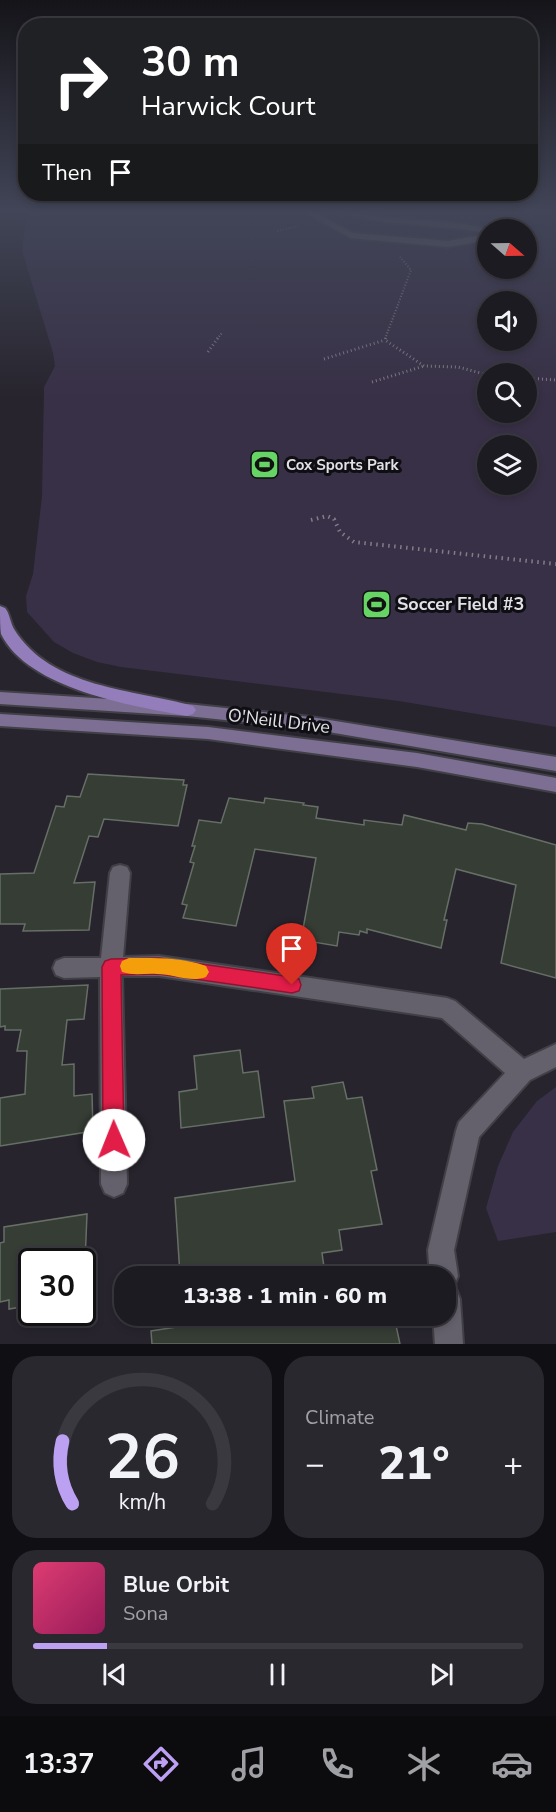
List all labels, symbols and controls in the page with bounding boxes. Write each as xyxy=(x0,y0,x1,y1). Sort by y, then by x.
text: 30 m xyxy=(141,34,240,91)
icon: right xyxy=(42,42,120,120)
text: Harwick Court xyxy=(141,88,315,125)
icon: arrive xyxy=(104,156,137,189)
text: Then xyxy=(42,158,92,188)
north arrow xyxy=(477,219,537,279)
map controls xyxy=(477,219,537,495)
button: sound xyxy=(477,291,537,351)
button: search xyxy=(477,363,537,423)
button: layers xyxy=(477,435,537,495)
sports icon: Cox Sports Park xyxy=(249,449,281,481)
place label: Cox Sports Park xyxy=(286,455,399,475)
sports icon: Soccer Field #3 xyxy=(360,588,392,620)
place label: Soccer Field #3 xyxy=(397,592,524,616)
street label: O'Neill Drive xyxy=(227,703,331,739)
pin xyxy=(266,923,317,985)
icon: arrive xyxy=(275,932,308,965)
position arrow xyxy=(82,1108,146,1172)
speed limit sign: 30 xyxy=(18,1248,96,1326)
text: 13:38 · 1 min · 60 m xyxy=(183,1281,387,1311)
text: Climate xyxy=(305,1404,374,1431)
text: 26 xyxy=(105,1415,179,1500)
text: 21° xyxy=(378,1434,450,1495)
text: − xyxy=(305,1442,325,1487)
text: + xyxy=(503,1442,523,1487)
text: km/h xyxy=(118,1487,166,1517)
text: Blue Orbit xyxy=(123,1570,229,1600)
text: Sona xyxy=(123,1600,168,1627)
icon: previous xyxy=(98,1658,131,1691)
icon: pause xyxy=(261,1658,294,1691)
icon: next xyxy=(425,1658,458,1691)
icon: directions xyxy=(140,1743,182,1785)
icon: music xyxy=(228,1743,270,1785)
icon: phone xyxy=(316,1743,358,1785)
icon: climate xyxy=(403,1743,445,1785)
icon: car xyxy=(491,1743,533,1785)
text: 13:37 xyxy=(23,1746,94,1783)

